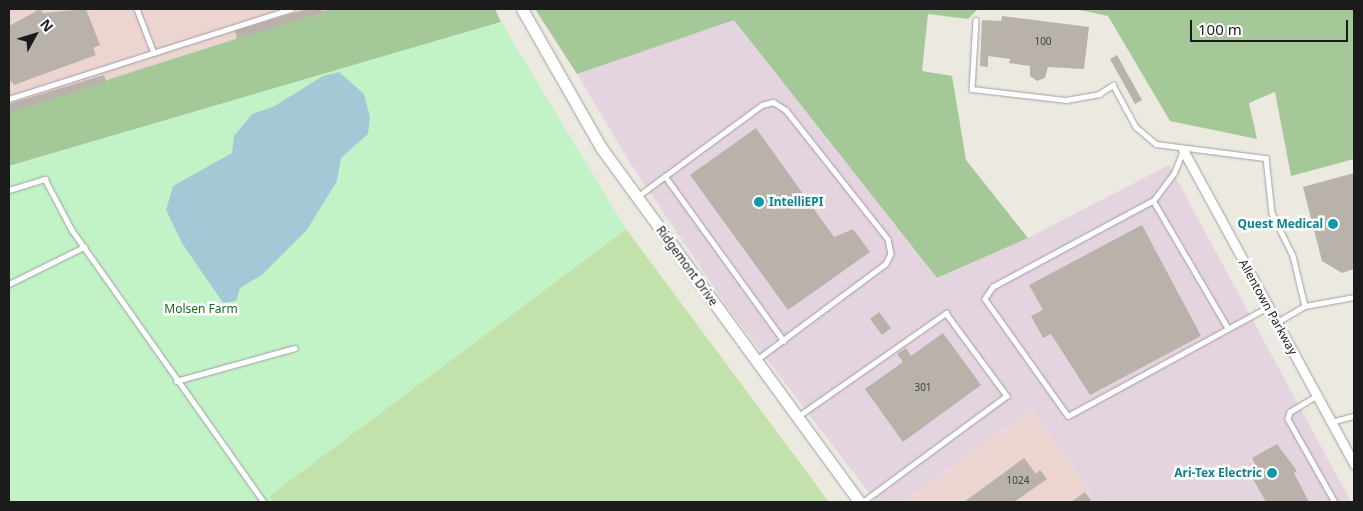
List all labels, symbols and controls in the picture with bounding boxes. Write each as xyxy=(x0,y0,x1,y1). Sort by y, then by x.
north arrow xyxy=(10,10,60,60)
scale bar xyxy=(1193,10,1350,42)
text: N xyxy=(36,15,58,36)
text: 100 m xyxy=(1198,19,1242,39)
house number: 100 xyxy=(1034,36,1052,48)
place label: IntelliEPI xyxy=(769,195,823,209)
marker: IntelliEPI xyxy=(753,196,765,208)
place label: Quest Medical xyxy=(1238,217,1323,231)
marker: Quest Medical xyxy=(1327,218,1339,230)
street label: Ridgemont Drive xyxy=(653,223,721,309)
street label: Allentown Parkway xyxy=(1236,257,1300,357)
park label: Molsen Farm xyxy=(164,302,238,316)
house number: 301 xyxy=(914,382,932,394)
place label: Ari-Tex Electric xyxy=(1174,466,1262,480)
marker: Ari-Tex Electric xyxy=(1266,467,1278,479)
house number: 1024 xyxy=(1007,475,1029,487)

